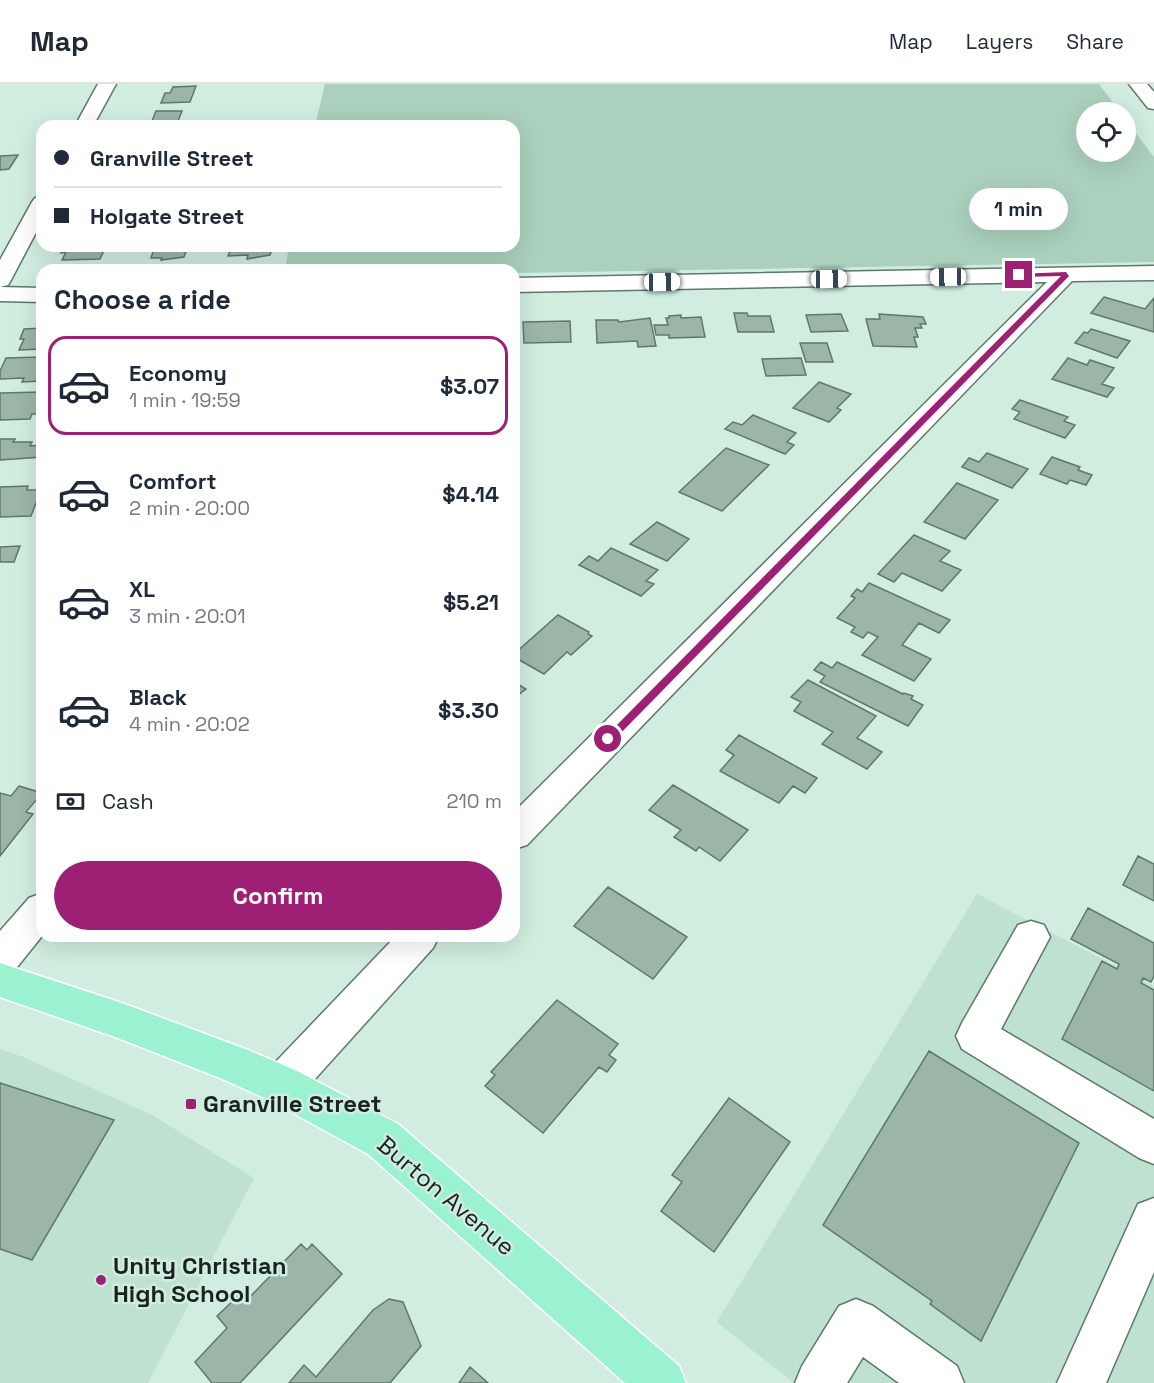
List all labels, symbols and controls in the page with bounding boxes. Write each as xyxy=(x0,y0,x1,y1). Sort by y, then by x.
text: Map xyxy=(30,23,89,59)
text: Map xyxy=(889,28,933,55)
text: Layers xyxy=(966,28,1033,55)
text: Share xyxy=(1066,28,1124,55)
map controls xyxy=(1076,102,1136,162)
button: locate xyxy=(1076,102,1136,162)
text: Granville Street xyxy=(90,144,254,172)
callout: 1 min xyxy=(970,188,1068,230)
text: 1 min xyxy=(994,196,1043,222)
text: Holgate Street xyxy=(90,202,244,230)
route end xyxy=(1005,261,1032,288)
car xyxy=(930,268,966,286)
car xyxy=(811,270,847,288)
car xyxy=(644,273,680,291)
text: Choose a ride xyxy=(54,282,231,317)
icon: car xyxy=(57,359,111,413)
text: Economy xyxy=(129,359,227,387)
text: $3.07 xyxy=(440,372,499,400)
text: 1 min · 19:59 xyxy=(129,387,241,413)
icon: car xyxy=(57,467,111,521)
text: Comfort xyxy=(129,467,217,495)
text: $4.14 xyxy=(442,480,499,508)
text: 2 min · 20:00 xyxy=(129,495,250,521)
icon: car xyxy=(57,575,111,629)
text: XL xyxy=(129,575,155,603)
text: $5.21 xyxy=(443,588,499,616)
text: 3 min · 20:01 xyxy=(129,603,246,629)
icon: car xyxy=(57,683,111,737)
text: Black xyxy=(129,683,187,711)
text: $3.30 xyxy=(438,696,499,724)
text: 4 min · 20:02 xyxy=(129,711,250,737)
route start xyxy=(594,725,621,752)
icon: cash xyxy=(54,785,87,818)
text: Cash xyxy=(102,787,154,815)
text: 210 m xyxy=(446,788,502,814)
button: Confirm xyxy=(54,861,502,930)
place label: Granville Street xyxy=(203,1088,382,1119)
marker: Granville Street xyxy=(184,1097,198,1111)
street label: Burton Avenue xyxy=(371,1129,522,1262)
place label: Unity Christian High School xyxy=(113,1250,287,1309)
marker: Unity Christian High School xyxy=(94,1273,108,1287)

